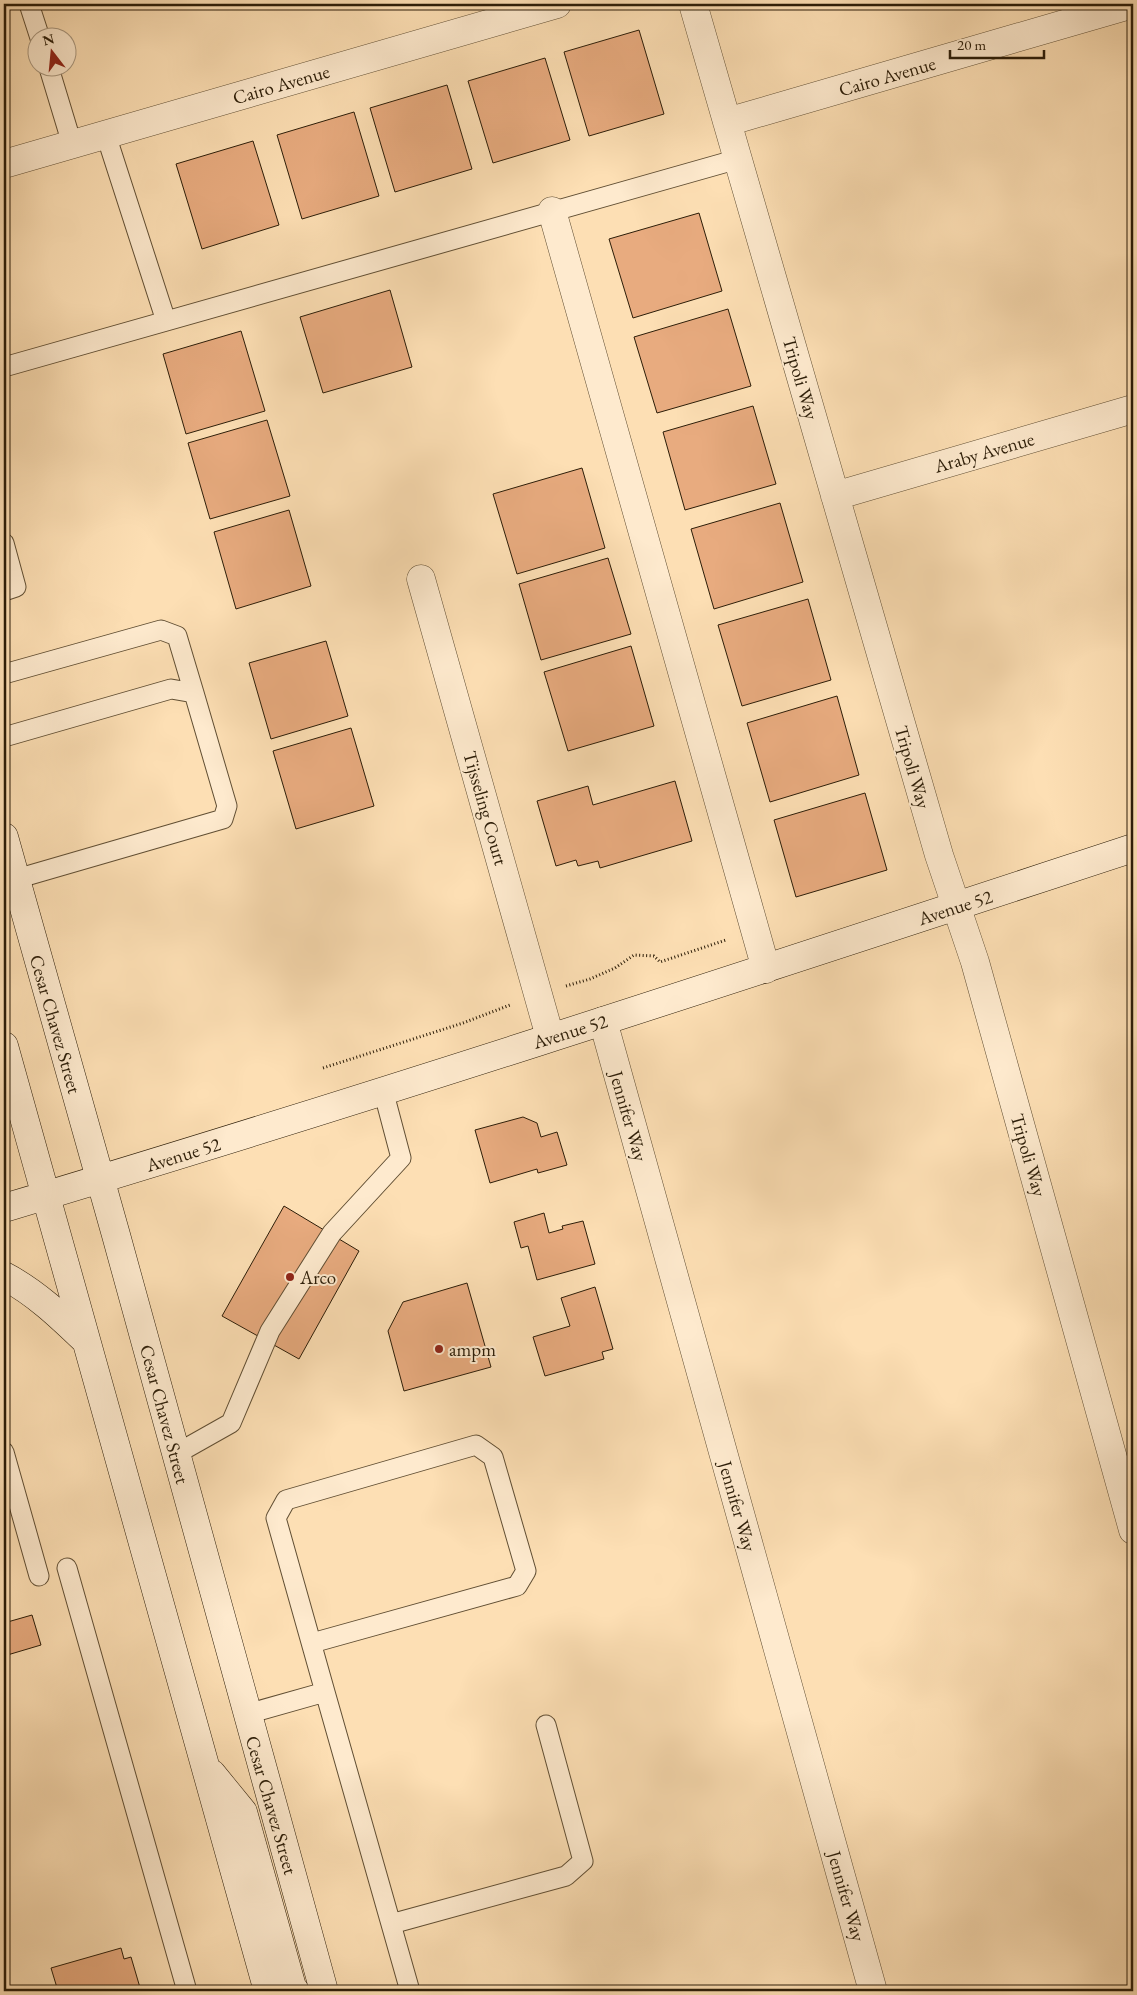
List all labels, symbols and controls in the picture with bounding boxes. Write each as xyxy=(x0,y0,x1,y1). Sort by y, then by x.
north arrow xyxy=(28,28,78,78)
scale bar xyxy=(950,28,1043,60)
text: N xyxy=(40,29,57,50)
text: 20 m xyxy=(957,35,986,54)
street label: Cairo Avenue xyxy=(836,51,939,102)
street label: Cairo Avenue xyxy=(230,59,333,110)
street label: Tripoli Way xyxy=(777,334,824,423)
street label: Araby Avenue xyxy=(930,426,1037,479)
street label: Tripoli Way xyxy=(889,723,936,812)
street label: Tijsseling Court xyxy=(457,748,514,868)
street label: Avenue 52 xyxy=(914,884,995,932)
street label: Cesar Chavez Street xyxy=(24,952,87,1096)
street label: Avenue 52 xyxy=(529,1008,610,1055)
street label: Jennifer Way xyxy=(603,1066,654,1165)
street label: Tripoli Way xyxy=(1005,1111,1052,1200)
street label: Avenue 52 xyxy=(142,1131,223,1178)
place label: Arco xyxy=(299,1265,336,1290)
marker: Arco xyxy=(284,1271,296,1283)
place label: ampm xyxy=(449,1337,496,1362)
street label: Cesar Chavez Street xyxy=(134,1342,195,1487)
marker: ampm xyxy=(433,1343,445,1355)
street label: Jennifer Way xyxy=(712,1456,763,1555)
street label: Cesar Chavez Street xyxy=(240,1733,303,1877)
street label: Jennifer Way xyxy=(821,1846,872,1945)

